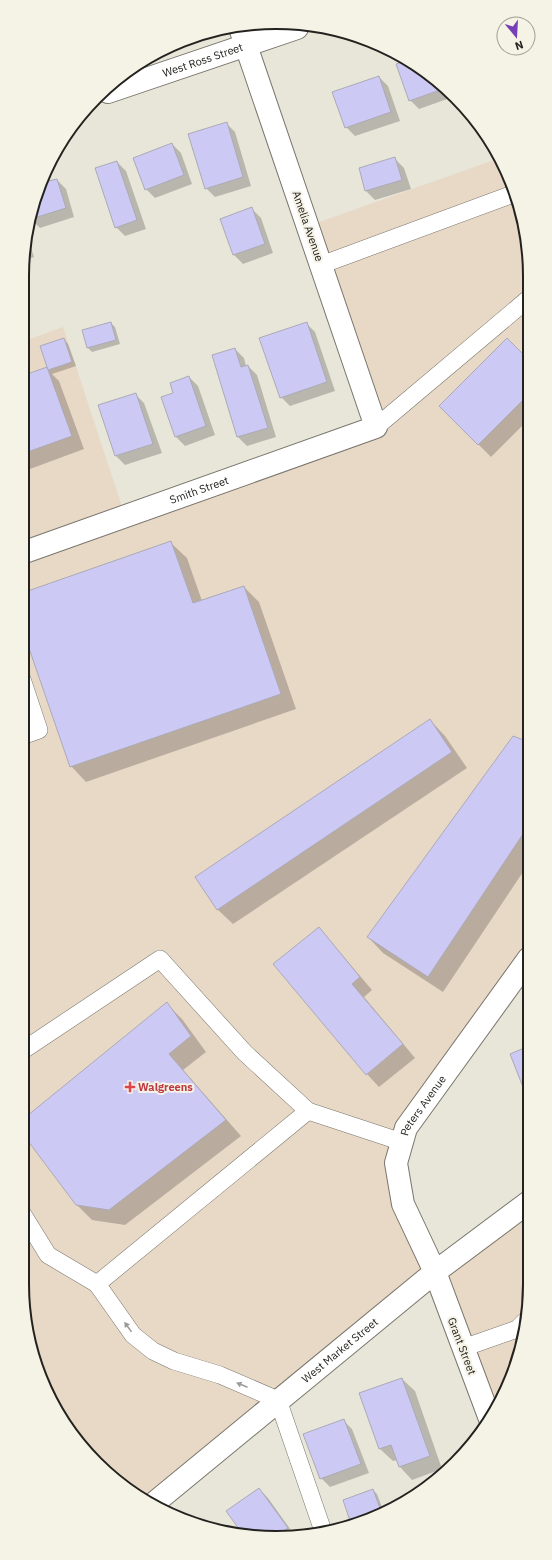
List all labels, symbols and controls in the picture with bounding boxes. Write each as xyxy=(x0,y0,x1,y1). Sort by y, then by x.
north arrow xyxy=(496,16,536,56)
text: N xyxy=(513,38,525,53)
street label: West Ross Street xyxy=(161,40,245,80)
street label: Amelia Avenue xyxy=(289,189,327,263)
street label: Smith Street xyxy=(168,473,231,507)
street label: Peters Avenue xyxy=(397,1072,449,1137)
place label: Walgreens xyxy=(138,1080,193,1094)
marker: Walgreens xyxy=(125,1082,135,1092)
street label: West Market Street xyxy=(299,1315,381,1386)
street label: Grant Street xyxy=(445,1315,479,1377)
one-way arrow xyxy=(124,1322,132,1333)
one-way arrow xyxy=(236,1381,248,1387)

